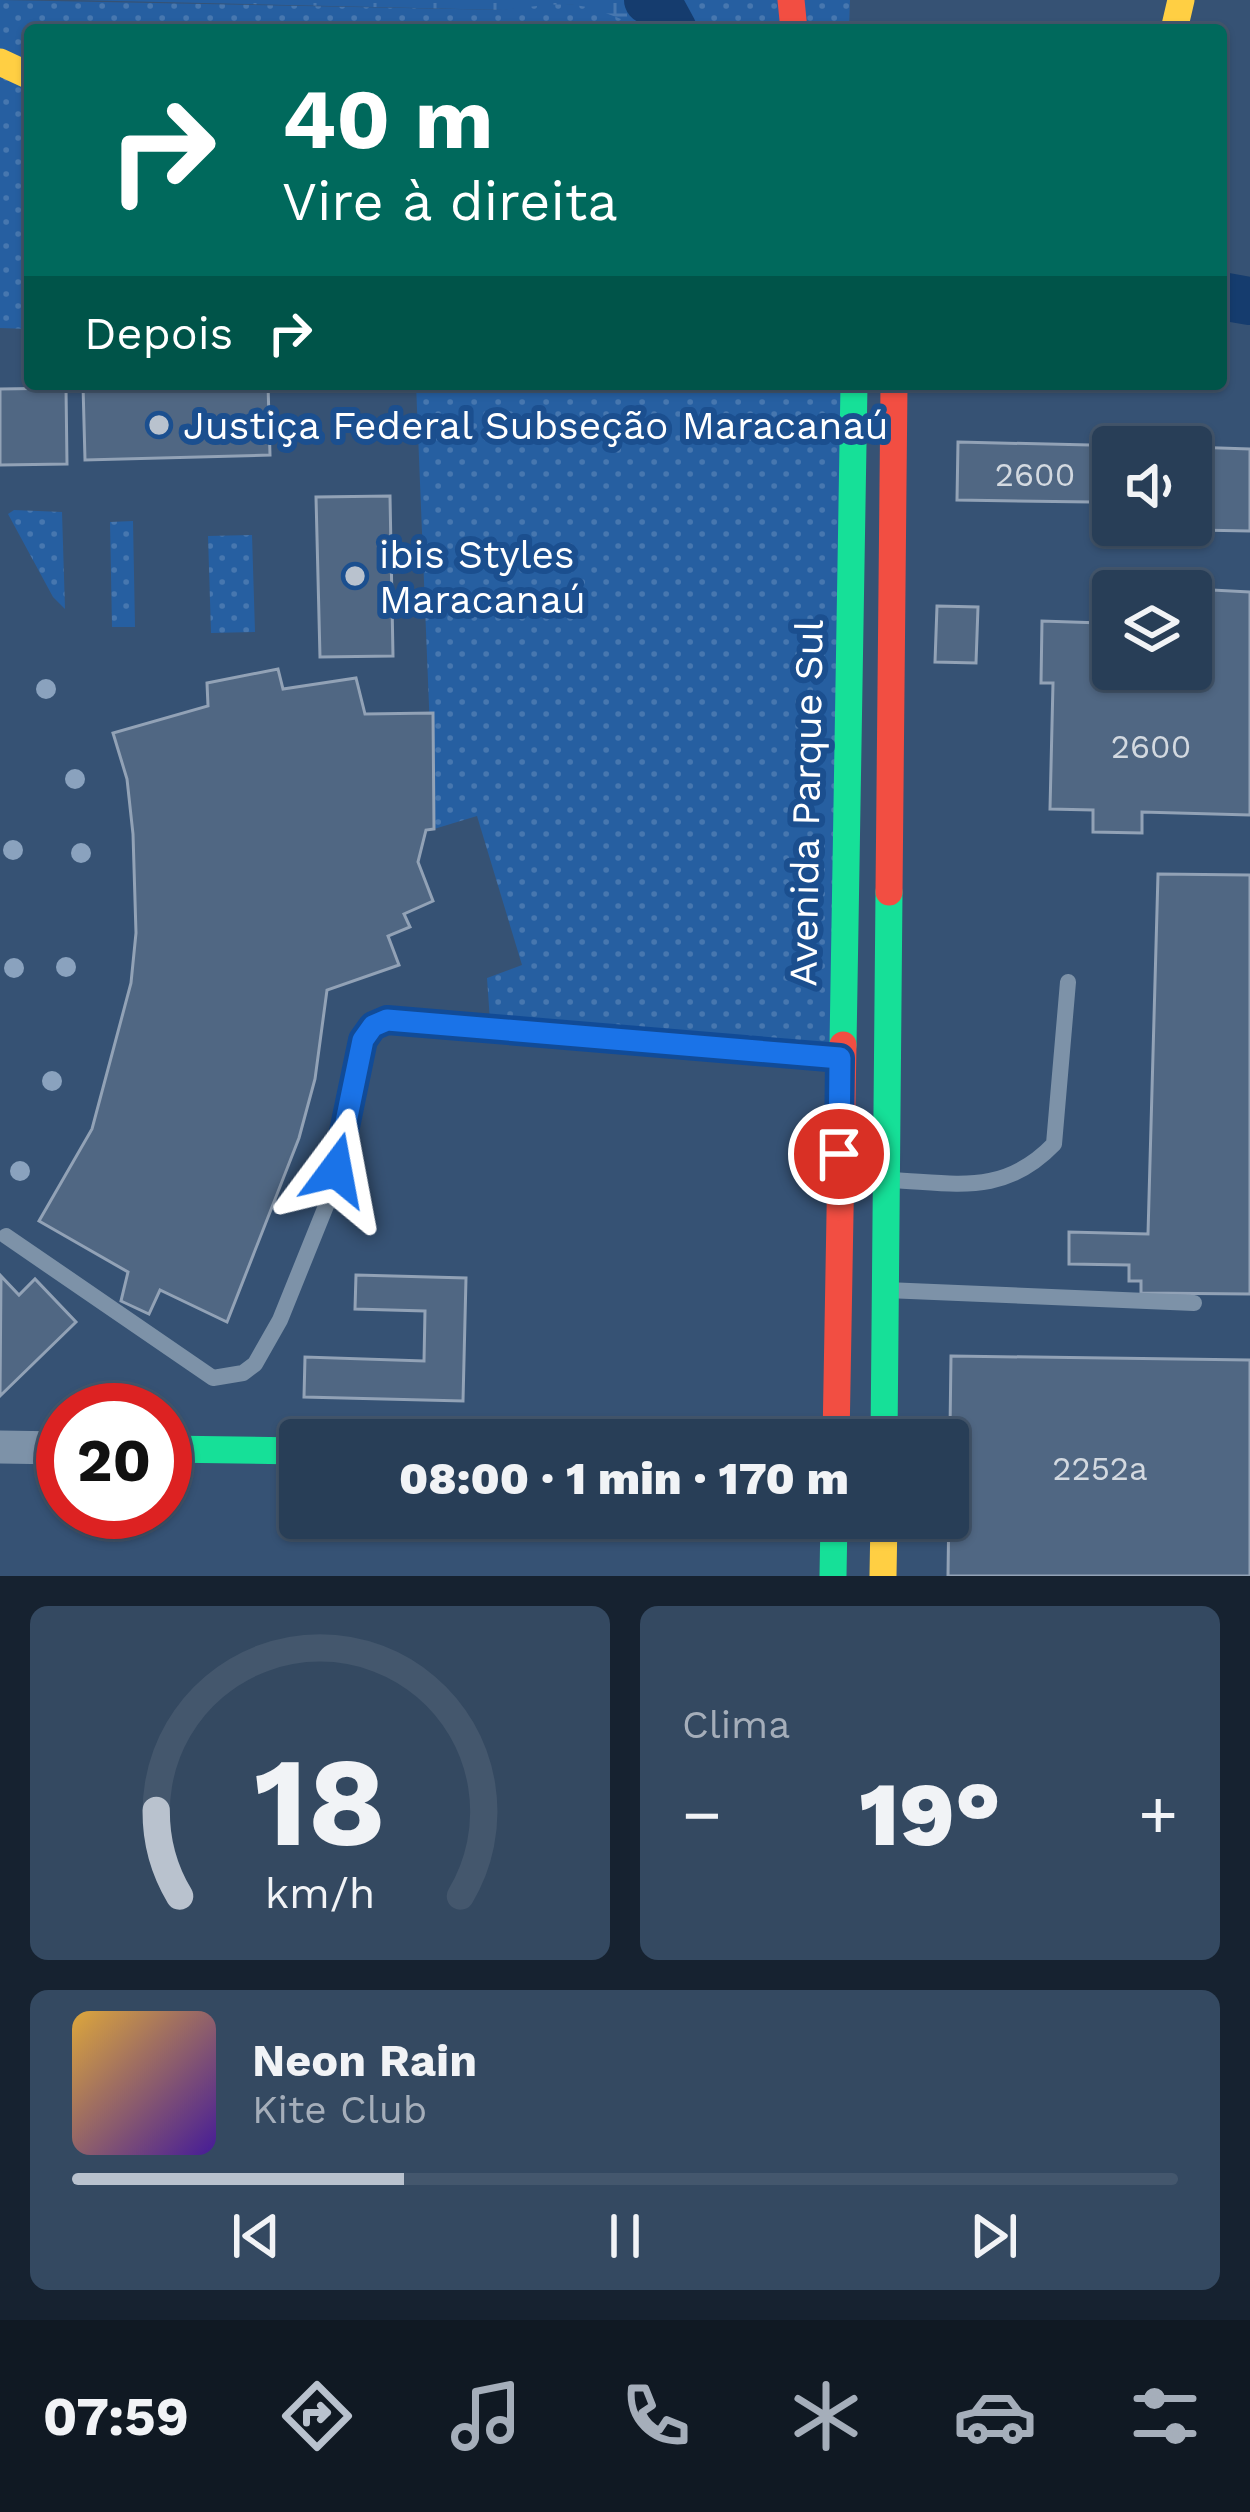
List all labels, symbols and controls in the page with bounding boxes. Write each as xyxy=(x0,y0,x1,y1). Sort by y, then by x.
text: 40 m xyxy=(282,70,493,168)
icon: right xyxy=(84,72,240,228)
text: Vire à direita xyxy=(282,170,618,233)
icon: right xyxy=(257,300,323,366)
text: Depois xyxy=(84,307,233,360)
place label: Justiça Federal Subseção Maracanaú xyxy=(183,403,889,448)
marker: Justiça Federal Subseção Maracanaú xyxy=(146,412,172,438)
map controls xyxy=(1092,426,1212,690)
button: sound xyxy=(1092,426,1212,546)
house number: 2600 xyxy=(995,455,1075,494)
place label: ibis Styles Maracanaú xyxy=(379,532,586,622)
marker: ibis Styles Maracanaú xyxy=(342,563,368,589)
button: layers xyxy=(1092,570,1212,690)
street label: Avenida Parque Sul xyxy=(780,619,832,987)
house number: 2600 xyxy=(1111,727,1191,766)
pin xyxy=(788,1103,890,1205)
position arrow xyxy=(273,1107,399,1233)
icon: arrive xyxy=(806,1121,872,1187)
speed limit sign: 20 xyxy=(36,1383,192,1539)
house number: 2252a xyxy=(1052,1449,1148,1488)
text: 08:00 · 1 min · 170 m xyxy=(399,1452,849,1505)
text: Clima xyxy=(682,1702,790,1747)
text: 18 xyxy=(254,1729,386,1875)
text: 19° xyxy=(859,1761,1001,1867)
text: − xyxy=(682,1776,722,1853)
text: + xyxy=(1138,1776,1178,1853)
text: km/h xyxy=(265,1868,375,1918)
text: Neon Rain xyxy=(252,2034,477,2087)
text: Kite Club xyxy=(252,2087,427,2132)
icon: previous xyxy=(223,2203,289,2269)
icon: pause xyxy=(592,2203,658,2269)
icon: next xyxy=(961,2203,1027,2269)
icon: directions xyxy=(275,2374,359,2458)
icon: music xyxy=(444,2374,528,2458)
icon: phone xyxy=(614,2374,698,2458)
icon: climate xyxy=(784,2374,868,2458)
icon: car xyxy=(953,2374,1037,2458)
icon: filters xyxy=(1123,2374,1207,2458)
text: 07:59 xyxy=(43,2385,189,2448)

